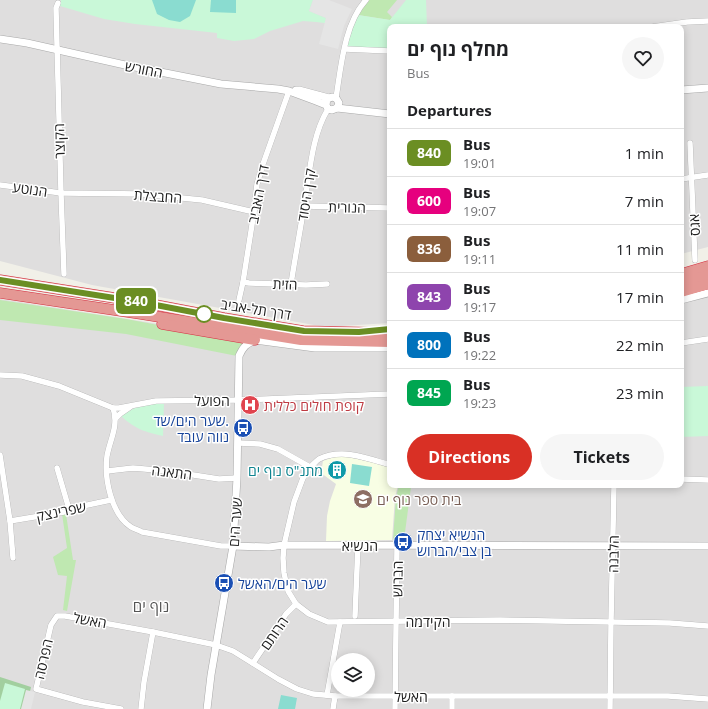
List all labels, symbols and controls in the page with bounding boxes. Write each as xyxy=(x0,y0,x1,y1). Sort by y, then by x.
text: מחלף נוף ים xyxy=(407,36,509,62)
button: heart xyxy=(622,37,664,79)
street label: החורש xyxy=(124,56,164,82)
text: Bus xyxy=(407,64,430,82)
text: Departures xyxy=(407,100,492,120)
street label: הקוצר xyxy=(49,123,69,159)
text: Bus xyxy=(463,134,490,154)
text: 840 xyxy=(417,143,441,162)
text: 1 min xyxy=(625,143,664,163)
text: 19:01 xyxy=(463,154,496,172)
street label: דרך האביב xyxy=(243,163,273,225)
street label: קרן היסוד xyxy=(292,167,320,223)
street label: הנוטע xyxy=(11,177,49,201)
text: Bus xyxy=(463,182,490,202)
street label: החבצלת xyxy=(133,185,183,207)
text: 600 xyxy=(417,191,441,210)
text: 7 min xyxy=(625,191,664,211)
street label: הנורית xyxy=(328,197,366,217)
text: 19:07 xyxy=(463,202,496,220)
street label: אגס xyxy=(684,213,704,237)
text: Bus xyxy=(463,230,490,250)
text: 836 xyxy=(417,239,441,258)
text: 11 min xyxy=(616,239,664,259)
text: 19:11 xyxy=(463,250,496,268)
street label: הזית xyxy=(272,274,298,294)
text: Bus xyxy=(463,278,490,298)
text: 843 xyxy=(417,287,441,306)
text: 17 min xyxy=(616,287,664,307)
line badge: 840 xyxy=(113,288,159,314)
text: 840 xyxy=(124,291,148,310)
street label: דרך תל-אביב xyxy=(219,294,293,324)
text: 19:17 xyxy=(463,298,496,316)
unlabelled marker xyxy=(195,305,213,323)
text: Bus xyxy=(463,326,490,346)
text: 800 xyxy=(417,335,441,354)
text: 22 min xyxy=(616,335,664,355)
text: 19:22 xyxy=(463,346,496,364)
text: Bus xyxy=(463,374,490,394)
text: 845 xyxy=(417,383,441,402)
text: 23 min xyxy=(616,383,664,403)
street label: הפועל xyxy=(194,391,230,410)
hospital icon: קופת חולים כללית xyxy=(239,394,261,416)
text: 19:23 xyxy=(463,394,496,412)
place label: קופת חולים כללית xyxy=(264,396,364,415)
place label: שער הים/שד. נווה עובד xyxy=(154,411,229,446)
bus stop icon: שער הים/שד. נווה עובד xyxy=(232,417,254,439)
button: Directions xyxy=(407,434,532,480)
button: Tickets xyxy=(540,434,664,480)
building icon: מתנ"ס נוף ים xyxy=(326,459,348,481)
street label: התאנה xyxy=(151,460,193,484)
place label: מתנ"ס נוף ים xyxy=(248,461,323,480)
school or university icon: בית ספר נוף ים xyxy=(352,488,374,510)
place label: בית ספר נוף ים xyxy=(377,490,462,509)
street label: שפרינצק xyxy=(34,496,88,526)
street label: שער הים xyxy=(224,496,246,547)
place label: הנשיא יצחק בן צבי/הברוש xyxy=(417,525,492,560)
bus stop icon: הנשיא יצחק בן צבי/הברוש xyxy=(392,531,414,553)
street label: הלבנה xyxy=(603,535,623,573)
street label: הנשיא xyxy=(342,536,378,555)
street label: הברוש xyxy=(387,561,407,597)
bus stop icon: שער הים/האשל xyxy=(213,572,235,594)
place label: שער הים/האשל xyxy=(238,574,327,593)
district label: נוף ים xyxy=(133,596,169,616)
street label: האשל xyxy=(72,608,108,632)
street label: הרותם xyxy=(256,612,292,654)
street label: הקידמה xyxy=(405,612,451,631)
street label: הפרסה xyxy=(29,637,57,681)
map controls xyxy=(331,653,375,697)
button: layers xyxy=(331,653,375,697)
street label: האשל xyxy=(394,687,428,706)

